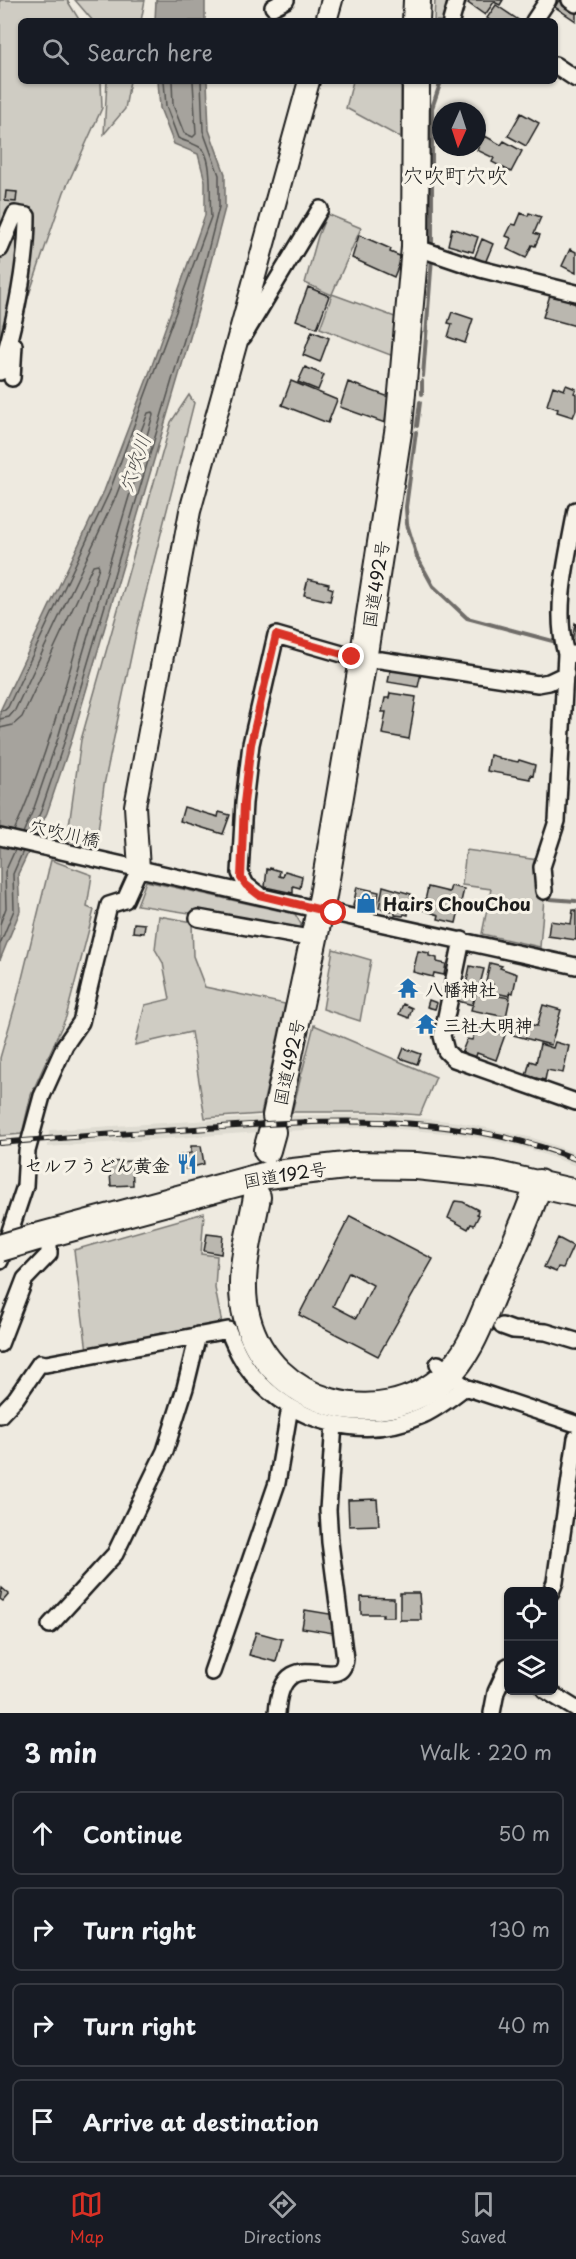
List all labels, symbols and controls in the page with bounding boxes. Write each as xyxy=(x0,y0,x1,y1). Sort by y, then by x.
search box xyxy=(18,18,558,84)
icon: search xyxy=(39,35,72,68)
text: Search here xyxy=(87,35,213,68)
north arrow xyxy=(432,102,486,156)
district label: 穴吹町穴吹 xyxy=(403,158,508,190)
water label: 穴吹川 xyxy=(110,430,158,496)
street label: 国道492号 xyxy=(355,538,395,630)
route end xyxy=(338,643,364,669)
street label: 穴吹川橋 xyxy=(27,811,103,853)
place label: Hairs ChouChou xyxy=(383,890,531,917)
shop icon: Hairs ChouChou xyxy=(354,891,378,915)
route start xyxy=(320,899,346,925)
place label: 八幡神社 xyxy=(425,975,497,1002)
temple icon: 八幡神社 xyxy=(396,976,420,1000)
place label: 三社大明神 xyxy=(443,1011,533,1038)
temple icon: 三社大明神 xyxy=(414,1012,438,1036)
street label: 国道492号 xyxy=(266,1016,310,1108)
place label: セルフうどん黄金 xyxy=(25,1151,170,1178)
restaurant icon: セルフうどん黄金 xyxy=(175,1152,199,1176)
street label: 国道192号 xyxy=(241,1154,329,1194)
map controls xyxy=(504,1587,558,1695)
button: locate xyxy=(504,1587,558,1641)
button: layers xyxy=(504,1641,558,1695)
text: 3 min xyxy=(24,1733,97,1772)
text: Walk · 220 m xyxy=(420,1737,552,1767)
icon: ahead xyxy=(26,1817,59,1850)
text: Continue xyxy=(83,1817,182,1850)
text: 50 m xyxy=(498,1818,550,1848)
icon: right xyxy=(26,1913,59,1946)
text: Turn right xyxy=(83,1913,196,1946)
text: 130 m xyxy=(490,1914,550,1944)
icon: right xyxy=(26,2009,59,2042)
text: Turn right xyxy=(83,2009,196,2042)
text: 40 m xyxy=(498,2010,550,2040)
icon: arrive xyxy=(26,2105,59,2138)
text: Arrive at destination xyxy=(83,2105,319,2138)
tab: Map xyxy=(70,2188,104,2248)
tab: Directions xyxy=(243,2188,321,2248)
tab: Saved xyxy=(461,2188,506,2248)

